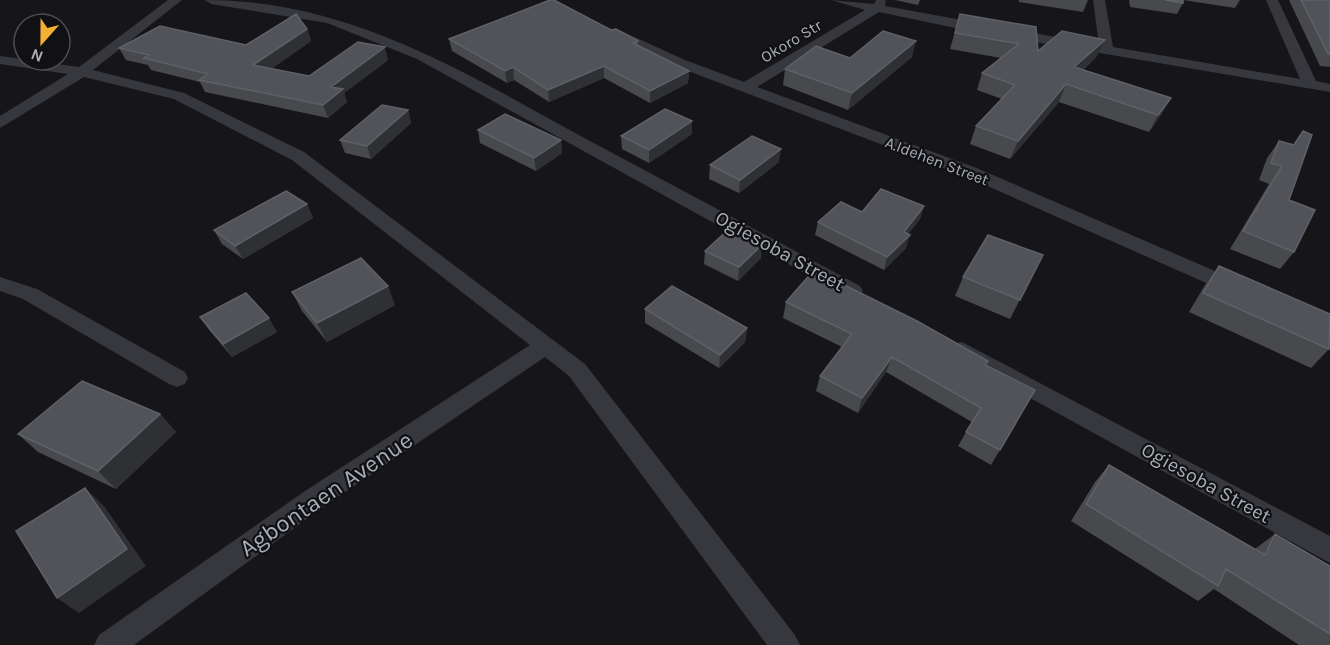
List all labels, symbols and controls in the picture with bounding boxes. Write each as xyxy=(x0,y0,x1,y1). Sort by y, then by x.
north arrow xyxy=(12,12,72,72)
street label: Okoro Str xyxy=(757,15,825,67)
text: N xyxy=(28,45,46,66)
street label: A.Idehen Street xyxy=(882,133,992,189)
street label: Ogiesoba Street xyxy=(711,206,849,296)
street label: Agbontaen Avenue xyxy=(234,426,418,562)
street label: Ogiesoba Street xyxy=(1137,438,1275,528)

